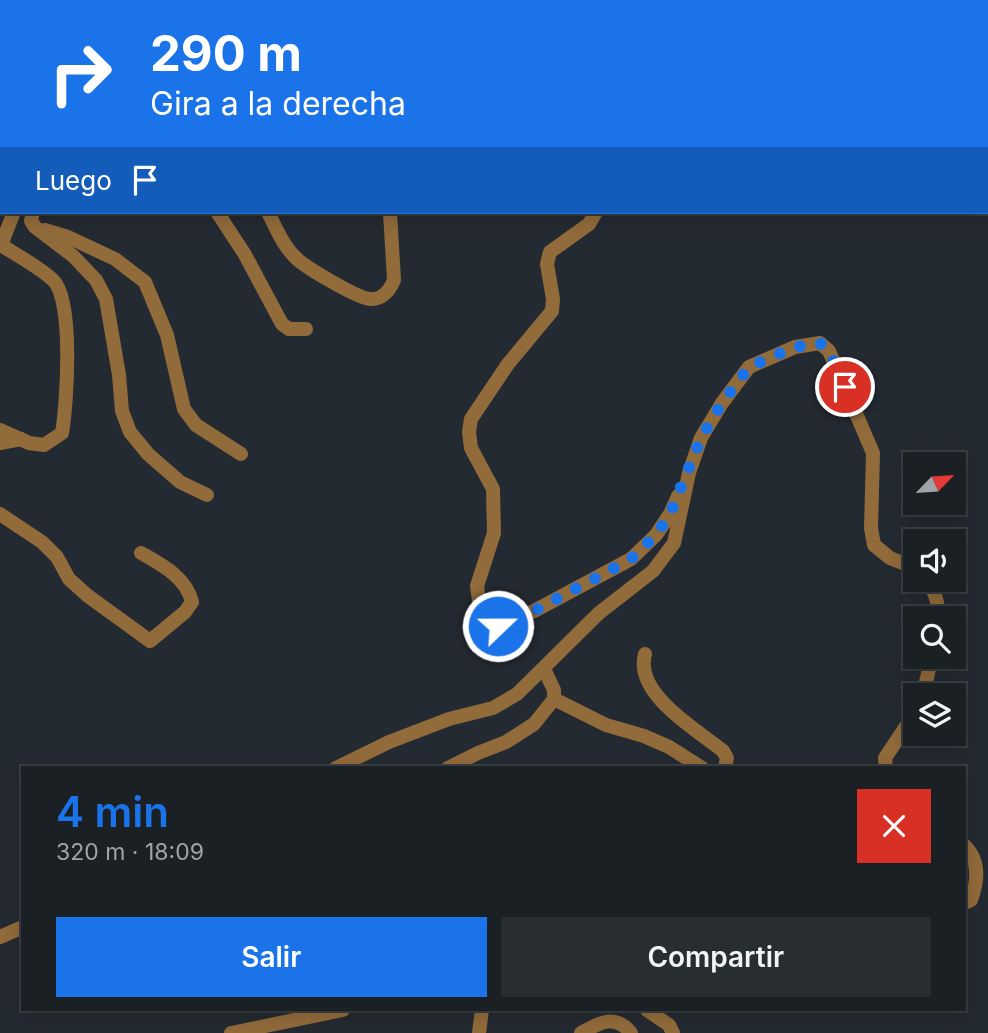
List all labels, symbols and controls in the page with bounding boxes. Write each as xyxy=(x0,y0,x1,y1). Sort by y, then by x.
text: 290 m xyxy=(150,24,302,83)
icon: right xyxy=(35,28,126,119)
text: Gira a la derecha xyxy=(150,84,406,123)
icon: arrive xyxy=(126,161,164,199)
text: Luego xyxy=(35,165,112,196)
pin xyxy=(815,357,875,417)
icon: arrive xyxy=(826,368,864,406)
north arrow xyxy=(903,452,966,514)
map controls xyxy=(903,452,966,746)
button: sound xyxy=(903,529,966,592)
position arrow xyxy=(461,589,535,663)
button: search xyxy=(903,606,966,669)
button: layers xyxy=(903,683,966,746)
text: 4 min xyxy=(56,786,169,837)
button: close xyxy=(857,789,931,863)
text: 320 m · 18:09 xyxy=(56,838,204,866)
button: Salir xyxy=(56,917,487,997)
button: Compartir xyxy=(501,917,931,997)

